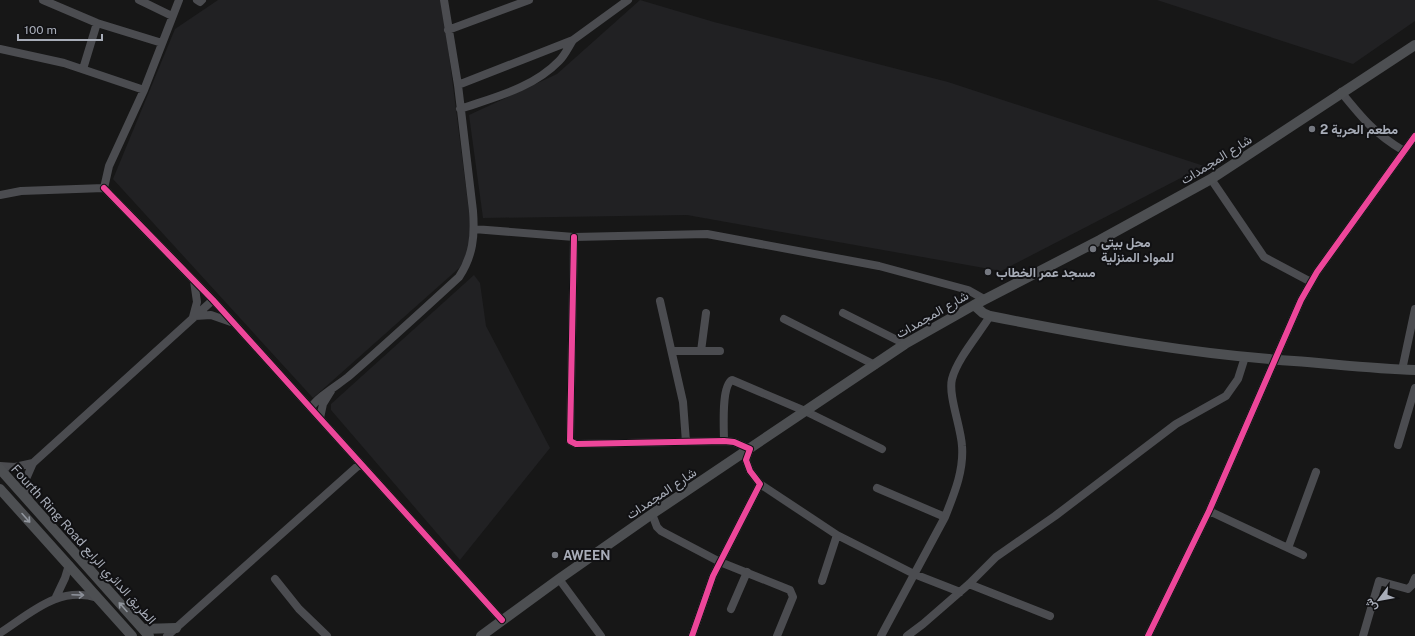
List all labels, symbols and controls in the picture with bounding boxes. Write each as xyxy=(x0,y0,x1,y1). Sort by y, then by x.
scale bar xyxy=(18,16,102,42)
text: 100 m xyxy=(24,23,57,37)
place label: مطعم الحرية 2 xyxy=(1320,122,1398,138)
marker: مطعم الحرية 2 xyxy=(1307,124,1317,134)
street label: شارع المجمدات xyxy=(1178,132,1256,189)
place label: محل بيتي للمواد المنزلية xyxy=(1101,235,1174,266)
marker: محل بيتي للمواد المنزلية xyxy=(1088,244,1098,254)
place label: مسجد عمر الخطاب xyxy=(996,265,1095,281)
marker: مسجد عمر الخطاب xyxy=(983,267,993,277)
street label: شارع المجمدات xyxy=(893,288,972,343)
street label: Fourth Ring Road الطريق الدائري الرابع xyxy=(6,462,159,629)
street label: شارع المجمدات xyxy=(623,465,700,524)
one-way arrow xyxy=(21,513,31,523)
place label: AWEEN xyxy=(563,548,610,563)
marker: AWEEN xyxy=(550,550,560,560)
north arrow xyxy=(1359,580,1399,620)
one-way arrow xyxy=(71,591,84,598)
text: ش xyxy=(1362,596,1380,614)
one-way arrow xyxy=(119,602,128,612)

